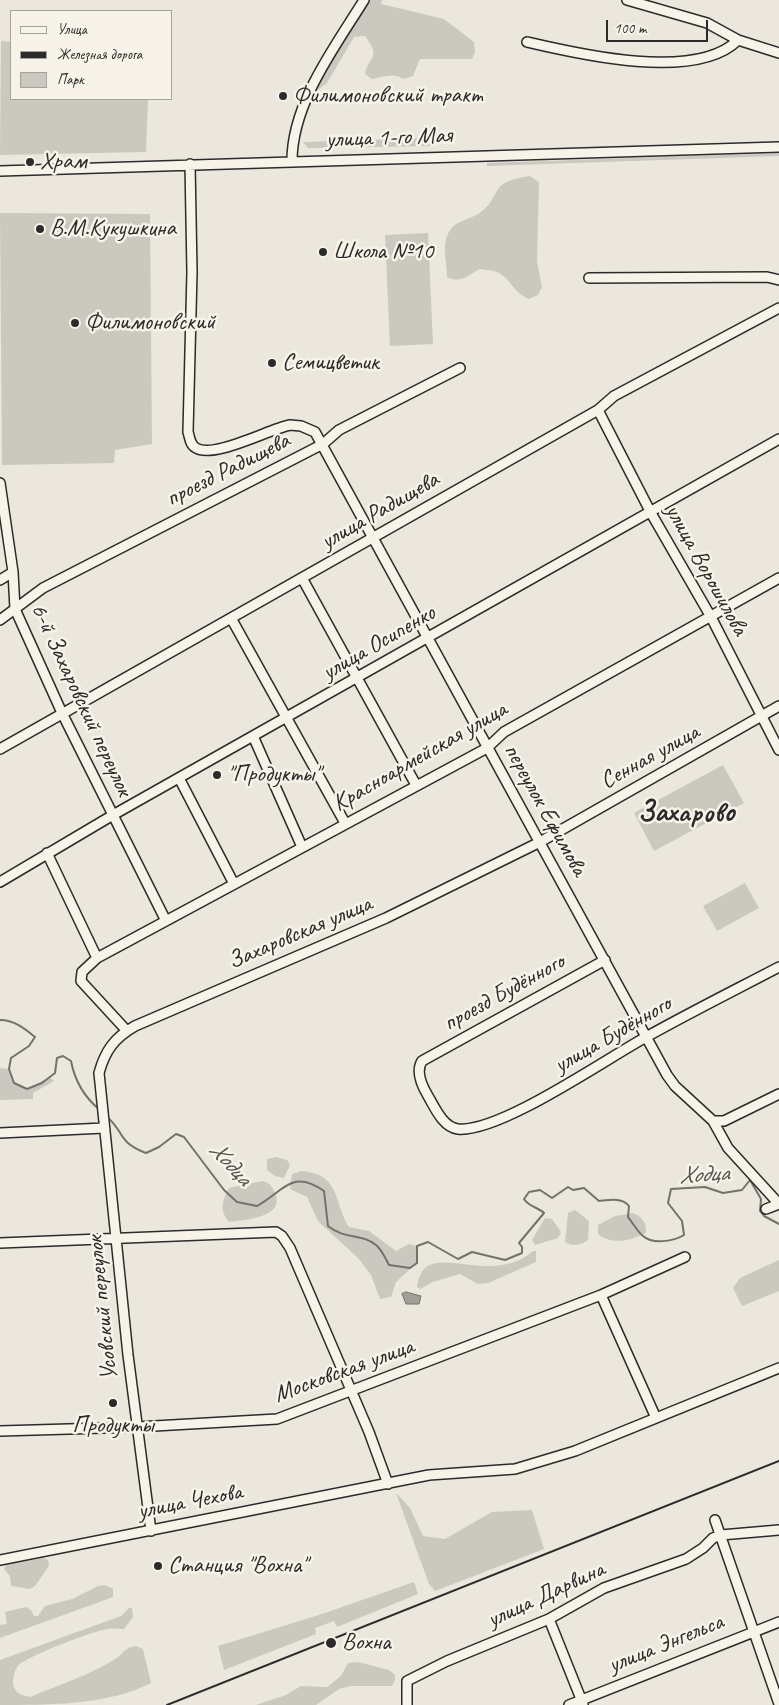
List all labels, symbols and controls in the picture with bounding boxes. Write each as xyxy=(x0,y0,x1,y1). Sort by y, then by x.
legend xyxy=(10,10,172,100)
scale bar xyxy=(609,10,712,42)
text: 100 m xyxy=(614,19,646,38)
text: Улица xyxy=(57,20,87,39)
text: Железная дорога xyxy=(57,45,142,64)
text: Парк xyxy=(57,70,84,89)
place label: Филимоновский тракт xyxy=(293,82,482,110)
marker: Филимоновский тракт xyxy=(277,90,289,102)
street label: улица 1-го Мая xyxy=(325,121,453,155)
place label: Храм xyxy=(40,148,86,176)
marker: Храм xyxy=(24,156,36,168)
place label: В.М.Кукушкина xyxy=(50,215,176,243)
marker: В.М.Кукушкина xyxy=(34,223,46,235)
place label: Школа №10 xyxy=(333,238,433,266)
marker: Школа №10 xyxy=(317,246,329,258)
place label: Филимоновский xyxy=(85,309,215,337)
marker: Филимоновский xyxy=(69,317,81,329)
place label: Семицветик xyxy=(282,349,379,377)
marker: Семицветик xyxy=(266,357,278,369)
street label: проезд Радищева xyxy=(161,426,295,514)
street label: улица Радищева xyxy=(316,466,444,556)
street label: улица Ворошилова xyxy=(658,499,754,641)
street label: 6-й Захаровский переулок xyxy=(24,599,138,801)
street label: улица Осипенко xyxy=(317,599,441,687)
street label: Красноармейская улица xyxy=(328,695,512,819)
street label: Сенная улица xyxy=(596,718,704,796)
street label: переулок Ефимова xyxy=(497,739,593,881)
place label: "Продукты" xyxy=(227,761,320,789)
marker: "Продукты" xyxy=(211,769,223,781)
district label: Захарово xyxy=(638,796,734,830)
street label: Захаровская улица xyxy=(224,890,376,976)
street label: проезд Будённого xyxy=(438,948,570,1038)
street label: улица Будённого xyxy=(549,990,677,1080)
water label: Ходца xyxy=(202,1136,258,1192)
water label: Ходца xyxy=(678,1159,730,1191)
street label: Усовский переулок xyxy=(81,1234,125,1382)
street label: Московская улица xyxy=(270,1332,418,1410)
marker: Продукты xyxy=(107,1397,119,1409)
place label: Продукты xyxy=(72,1412,154,1440)
street label: улица Чехова xyxy=(135,1478,245,1526)
place label: Станция "Вохна" xyxy=(168,1552,307,1580)
street label: улица Дарвина xyxy=(483,1555,609,1635)
marker: Станция "Вохна" xyxy=(152,1560,164,1572)
street label: улица Энгельса xyxy=(604,1608,728,1680)
place label: Вохна xyxy=(342,1629,391,1657)
marker: Вохна xyxy=(324,1636,338,1650)

